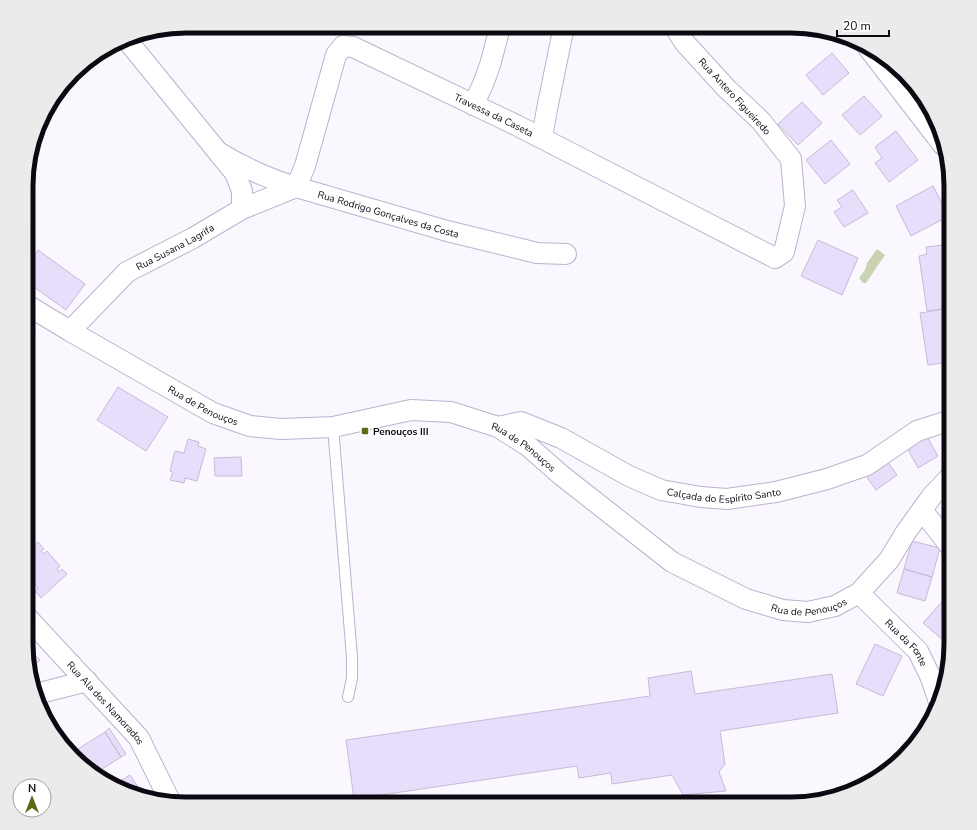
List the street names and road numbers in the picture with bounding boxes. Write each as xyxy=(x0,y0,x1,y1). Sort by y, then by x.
street label: Rua Antero Figueiredo xyxy=(695,55,774,139)
street label: Travessa da Caseta xyxy=(452,90,536,141)
street label: Rua Rodrigo Gonçalves da Costa xyxy=(316,188,460,242)
street label: Rua Susana Lagrifa xyxy=(134,221,217,274)
street label: Rua de Penouços xyxy=(165,383,240,429)
street label: Rua de Penouços xyxy=(490,419,559,475)
street label: Calçada do Espírito Santo xyxy=(666,485,783,507)
street label: Rua de Penouços xyxy=(769,595,850,620)
street label: Rua da Fonte xyxy=(881,616,930,669)
street label: Rua Ala dos Namorados xyxy=(63,658,147,747)

